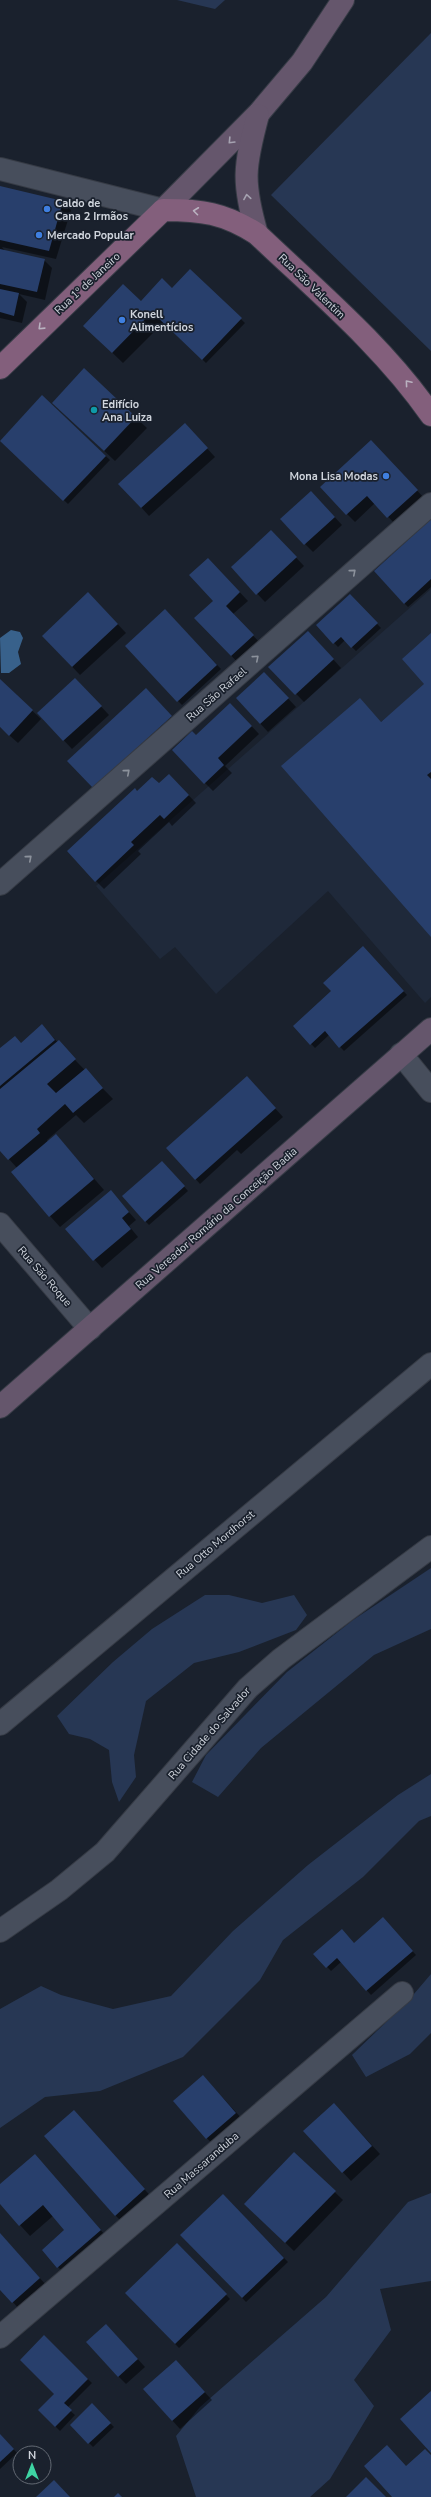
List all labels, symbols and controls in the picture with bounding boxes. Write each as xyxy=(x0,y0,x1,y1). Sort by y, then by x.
one-way arrow xyxy=(228,136,236,144)
one-way arrow xyxy=(243,194,252,200)
place label: Caldo de Cana 2 Irmãos xyxy=(55,196,128,224)
marker: Caldo de Cana 2 Irmãos xyxy=(42,204,52,214)
one-way arrow xyxy=(193,206,199,215)
place label: Mercado Popular xyxy=(47,228,135,243)
marker: Mercado Popular xyxy=(34,230,44,240)
street label: Rua 1º de Janeiro xyxy=(51,249,123,318)
street label: Rua São Valentim xyxy=(275,251,348,322)
place label: Konell Alimentícios xyxy=(130,307,193,335)
marker: Konell Alimentícios xyxy=(117,315,127,325)
one-way arrow xyxy=(38,323,46,330)
one-way arrow xyxy=(406,381,413,388)
place label: Edifício Ana Luiza xyxy=(102,397,152,425)
marker: Edifício Ana Luiza xyxy=(89,405,99,415)
place label: Mona Lisa Modas xyxy=(289,469,378,484)
marker: Mona Lisa Modas xyxy=(381,471,391,481)
one-way arrow xyxy=(349,570,356,577)
one-way arrow xyxy=(251,656,259,663)
street label: Rua São Rafael xyxy=(183,663,250,725)
one-way arrow xyxy=(122,769,130,777)
one-way arrow xyxy=(25,856,32,863)
street label: Rua Vereador Romário da Conceição Badia xyxy=(132,1144,300,1293)
street label: Rua São Roque xyxy=(14,1243,75,1310)
street label: Rua Otto Mordhorst xyxy=(173,1507,258,1582)
street label: Rua Cidade do Salvador xyxy=(165,1684,254,1783)
street label: Rua Massaranduba xyxy=(161,2129,242,2202)
north arrow xyxy=(12,2445,52,2485)
text: N xyxy=(28,2448,36,2463)

